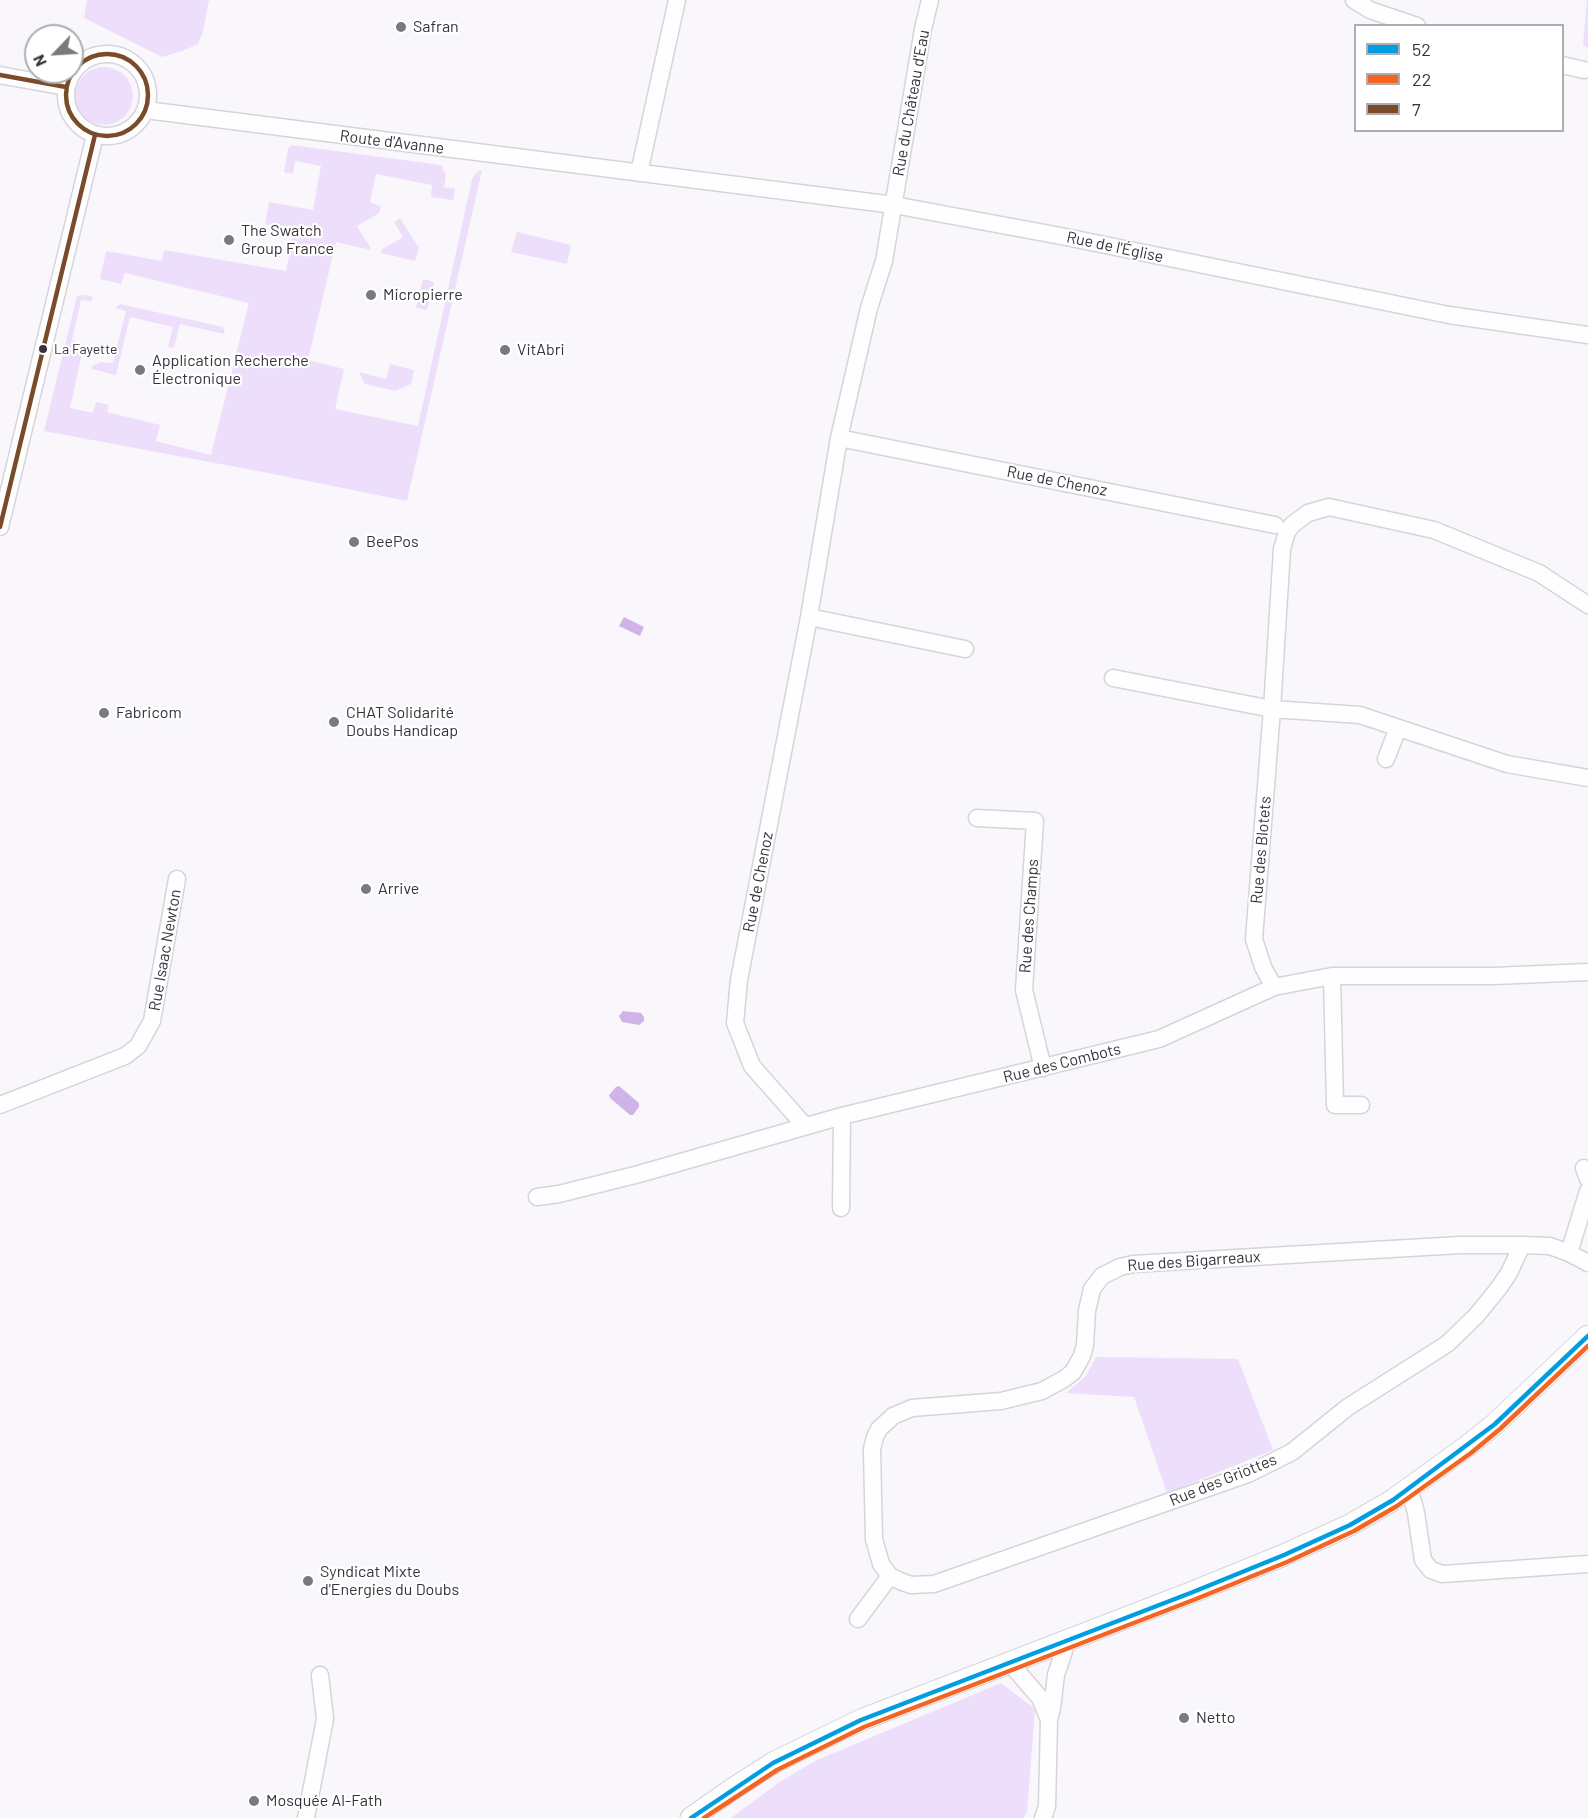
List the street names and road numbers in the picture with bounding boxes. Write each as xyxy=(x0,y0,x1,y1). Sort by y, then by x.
street label: Rue du Château d'Eau xyxy=(889,28,933,178)
street label: Route d'Avanne xyxy=(339,126,445,158)
street label: Rue de l'Église xyxy=(1065,227,1165,267)
street label: Rue de Chenoz xyxy=(1005,462,1109,500)
street label: Rue des Blotets xyxy=(1247,795,1275,905)
street label: Rue de Chenoz xyxy=(739,830,777,934)
street label: Rue des Champs xyxy=(1015,858,1043,974)
street label: Rue Isaac Newton xyxy=(145,888,185,1012)
street label: Rue des Combots xyxy=(1001,1039,1123,1087)
street label: Rue des Bigarreaux xyxy=(1127,1247,1261,1275)
street label: Rue des Griottes xyxy=(1167,1450,1279,1510)

